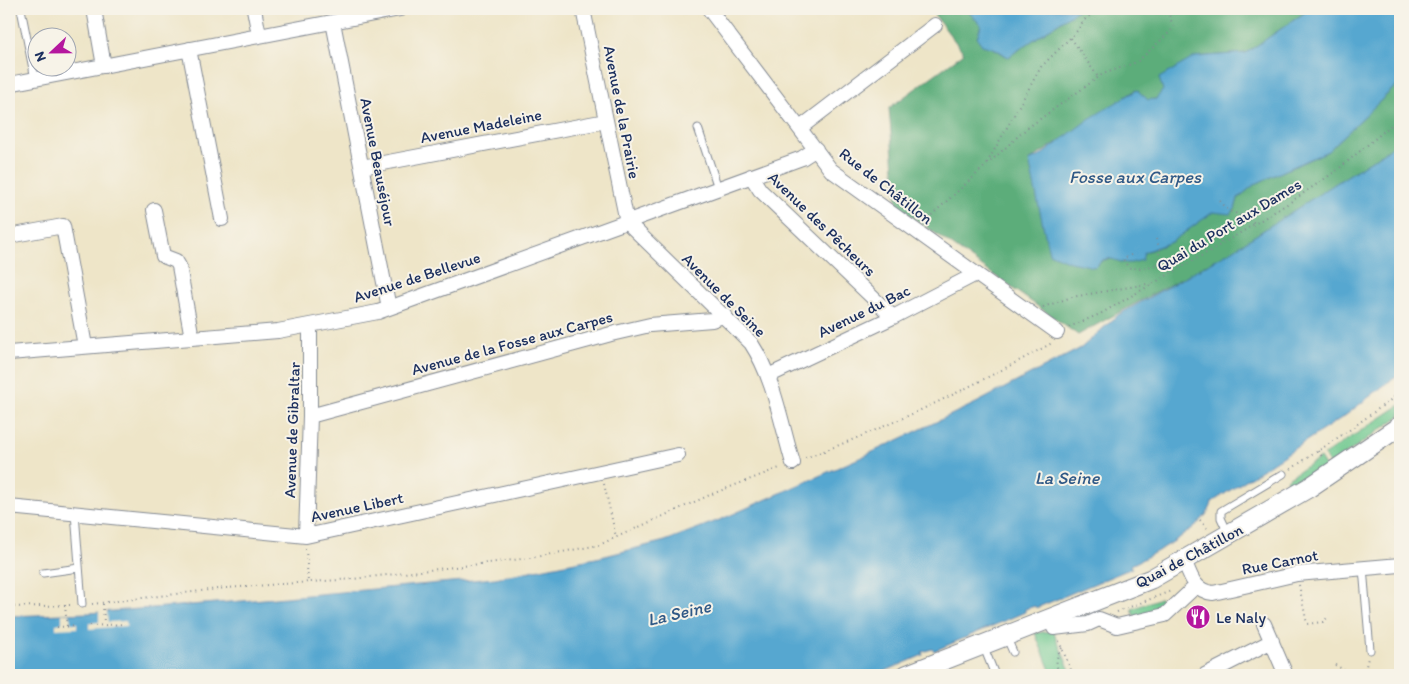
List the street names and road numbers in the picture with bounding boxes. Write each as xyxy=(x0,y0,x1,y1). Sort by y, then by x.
street label: Avenue de la Prairie xyxy=(600,44,644,181)
street label: Avenue Beauséjour xyxy=(356,96,400,228)
street label: Avenue Madeleine xyxy=(419,105,543,147)
street label: Rue de Châtillon xyxy=(836,144,936,228)
street label: Avenue des Pêcheurs xyxy=(764,168,880,280)
street label: Quai du Port aux Dames xyxy=(1153,174,1305,276)
street label: Avenue de Bellevue xyxy=(351,248,483,306)
street label: Avenue de Seine xyxy=(678,249,770,341)
street label: Avenue du Bac xyxy=(815,280,913,342)
street label: Avenue de la Fosse aux Carpes xyxy=(409,307,615,379)
street label: Avenue de Gibraltar xyxy=(280,362,304,498)
street label: Avenue Libert xyxy=(309,488,405,526)
street label: Quai de Châtillon xyxy=(1132,520,1246,592)
street label: Rue Carnot xyxy=(1240,545,1320,579)

